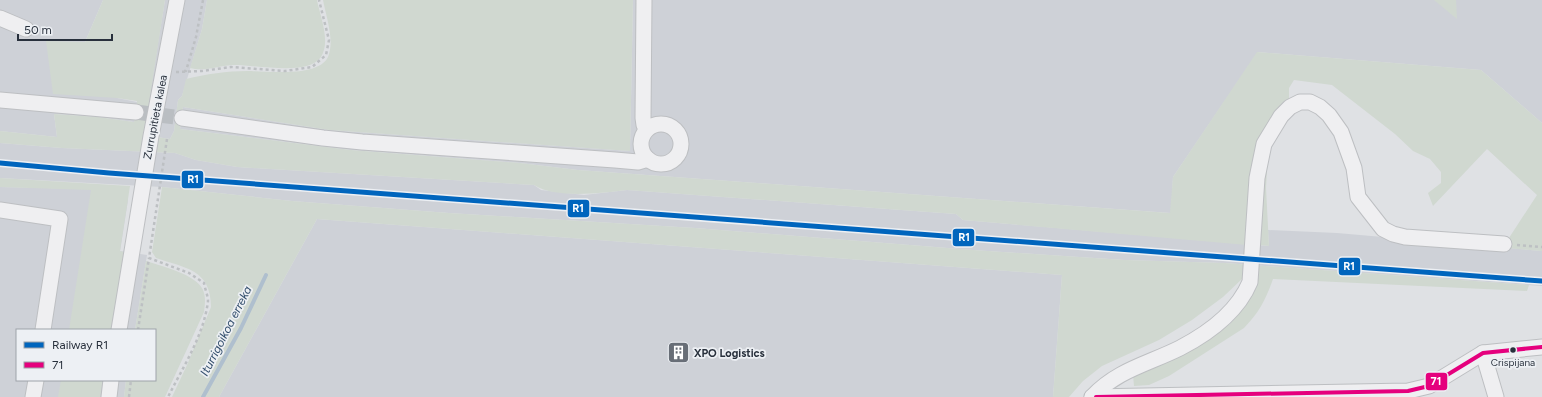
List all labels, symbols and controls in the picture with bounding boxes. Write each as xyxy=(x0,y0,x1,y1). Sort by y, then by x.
scale bar xyxy=(18,16,112,42)
text: 50 m xyxy=(24,23,52,37)
street label: Zurrupitieta kalea xyxy=(141,74,170,160)
line badge: R1 xyxy=(181,170,204,189)
text: R1 xyxy=(187,173,199,186)
line badge: R1 xyxy=(567,199,590,218)
text: R1 xyxy=(572,202,584,215)
line badge: R1 xyxy=(952,228,975,247)
text: R1 xyxy=(958,231,970,244)
line badge: R1 xyxy=(1338,257,1361,276)
text: R1 xyxy=(1343,260,1355,273)
water label: Iturrigoikoa erreka xyxy=(197,284,255,378)
legend xyxy=(16,329,156,381)
text: Railway R1 xyxy=(52,338,108,352)
building icon: XPO Logistics xyxy=(666,340,692,366)
marker: Crispijana xyxy=(1508,345,1518,355)
place label: XPO Logistics xyxy=(694,347,765,360)
place label: Crispijana xyxy=(1491,356,1535,369)
text: 71 xyxy=(52,358,63,372)
line badge: 71 xyxy=(1425,372,1448,391)
text: 71 xyxy=(1431,375,1441,388)

